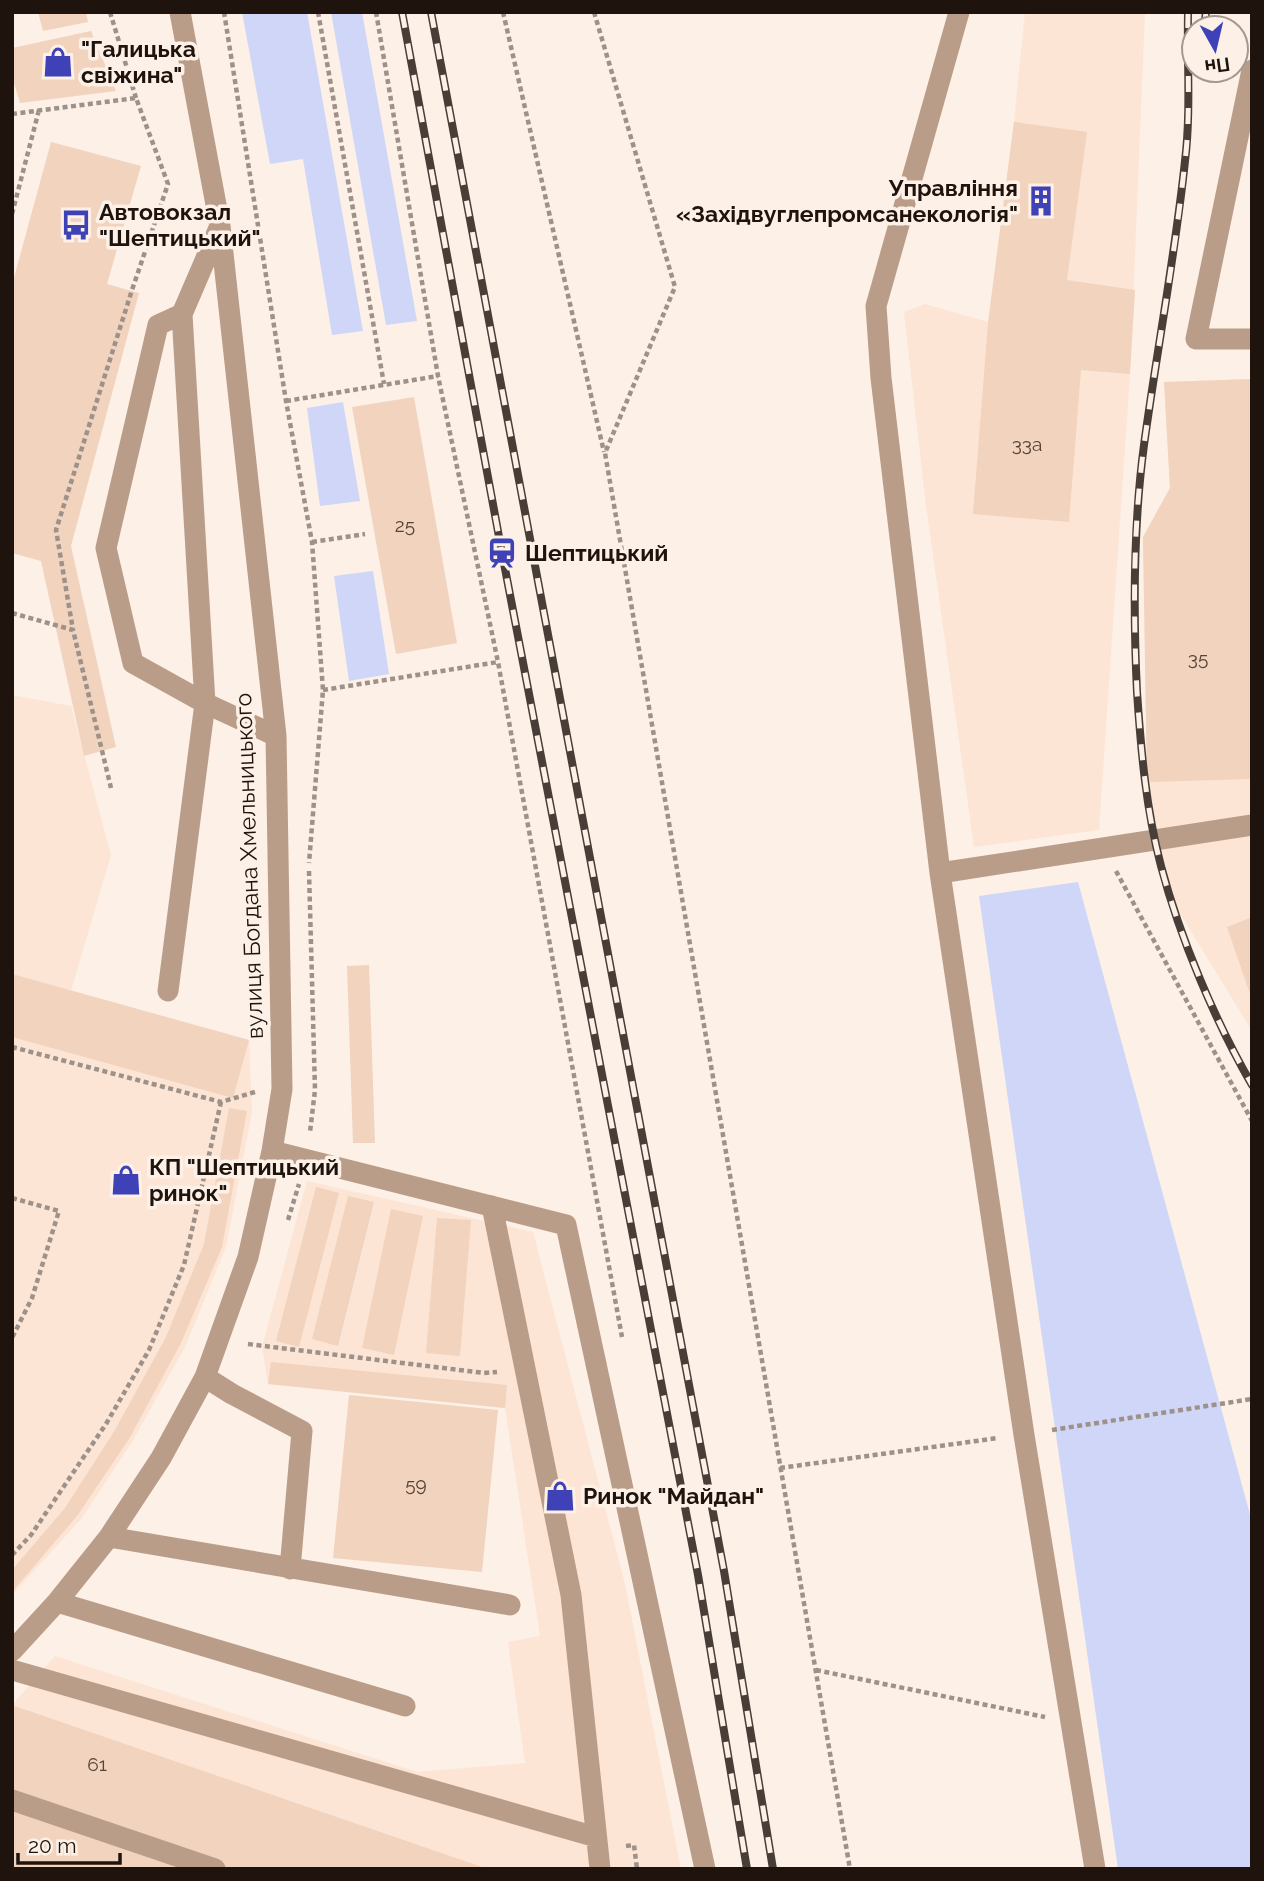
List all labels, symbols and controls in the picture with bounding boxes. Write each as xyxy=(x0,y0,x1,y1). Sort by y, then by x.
north arrow xyxy=(1180,14,1250,84)
place label: "Галицька свіжина" xyxy=(81,35,196,88)
shop icon: "Галицька свіжина" xyxy=(41,45,75,79)
text: Пн xyxy=(1203,53,1231,78)
place label: Управління «Західвуглепромсанекологія" xyxy=(676,174,1018,227)
building icon: Управління «Західвуглепромсанекологія" xyxy=(1024,184,1058,218)
place label: Автовокзал "Шептицький" xyxy=(99,198,261,251)
bus stop icon: Автовокзал "Шептицький" xyxy=(59,208,93,242)
house number: 33а xyxy=(1012,433,1042,455)
house number: 25 xyxy=(395,514,415,536)
station icon: Шептицький xyxy=(485,536,519,570)
place label: Шептицький xyxy=(525,539,668,566)
house number: 35 xyxy=(1188,647,1208,669)
street label: вулиця Богдана Хмельницького xyxy=(229,692,268,1040)
place label: КП "Шептицький ринок" xyxy=(149,1153,339,1206)
shop icon: КП "Шептицький ринок" xyxy=(109,1163,143,1197)
house number: 59 xyxy=(405,1473,427,1495)
shop icon: Ринок "Майдан" xyxy=(543,1479,577,1513)
place label: Ринок "Майдан" xyxy=(583,1482,764,1509)
house number: 61 xyxy=(87,1753,107,1775)
scale bar xyxy=(18,1822,119,1866)
text: 20 m xyxy=(28,1833,76,1858)

